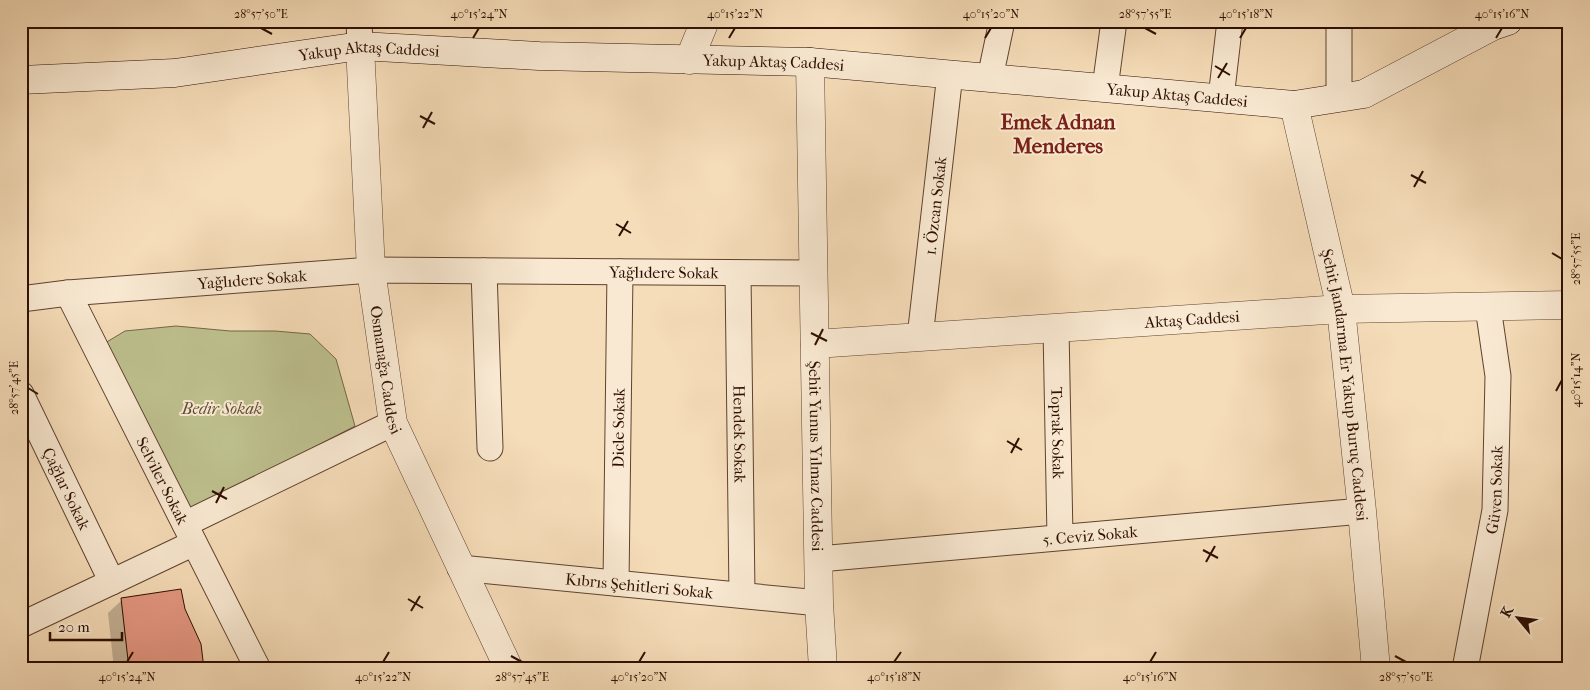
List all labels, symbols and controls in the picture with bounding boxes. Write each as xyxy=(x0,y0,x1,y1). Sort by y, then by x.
text: 28°57'50"E xyxy=(234,7,288,21)
text: 40°15'24"N xyxy=(450,7,508,21)
text: 40°15'22"N xyxy=(707,7,763,21)
text: 40°15'20"N xyxy=(963,7,1019,21)
text: 28°57'55"E xyxy=(1119,7,1171,21)
text: 40°15'18"N xyxy=(1219,7,1273,21)
text: 40°15'16"N xyxy=(1475,7,1529,21)
street label: Yakup Aktaş Caddesi xyxy=(296,36,440,64)
street label: Yakup Aktaş Caddesi xyxy=(701,50,845,75)
street label: Yakup Aktaş Caddesi xyxy=(1105,79,1249,110)
district label: Emek Adnan Menderes xyxy=(1001,110,1116,158)
street label: 1. Özcan Sokak xyxy=(920,155,950,256)
text: 28°57'55"E xyxy=(1569,233,1583,285)
street label: Şehit Jandarma Er Yakup Buruç Caddesi xyxy=(1318,247,1372,522)
street label: Yağlıdere Sokak xyxy=(608,262,719,282)
street label: Yağlıdere Sokak xyxy=(196,265,308,293)
street label: Osmanağa Caddesi xyxy=(367,304,406,437)
street label: Aktaş Caddesi xyxy=(1143,306,1241,332)
text: 40°15'14"N xyxy=(1569,352,1583,408)
street label: Şehit Yunus Yılmaz Caddesi xyxy=(805,360,828,552)
text: 28°57'45"E xyxy=(7,361,21,415)
street label: Hendek Sokak xyxy=(730,385,750,484)
street label: Dicle Sokak xyxy=(608,387,628,468)
street label: Toprak Sokak xyxy=(1048,387,1068,480)
park label: Bedir Sokak xyxy=(181,399,262,418)
street label: Selviler Sokak xyxy=(133,433,193,528)
street label: Çağlar Sokak xyxy=(38,444,95,533)
street label: Güven Sokak xyxy=(1481,444,1506,536)
street label: 5. Ceviz Sokak xyxy=(1042,521,1139,549)
street label: Kıbrıs Şehitleri Sokak xyxy=(564,569,715,602)
north arrow xyxy=(1492,592,1542,642)
text: K xyxy=(1497,603,1517,621)
scale bar xyxy=(50,610,122,642)
text: 20 m xyxy=(58,618,90,636)
text: 40°15'24"N xyxy=(98,670,156,684)
text: 40°15'22"N xyxy=(355,670,411,684)
text: 28°57'45"E xyxy=(495,670,549,684)
text: 40°15'20"N xyxy=(611,670,667,684)
text: 40°15'18"N xyxy=(867,670,921,684)
text: 40°15'16"N xyxy=(1123,670,1177,684)
text: 28°57'50"E xyxy=(1379,670,1433,684)

